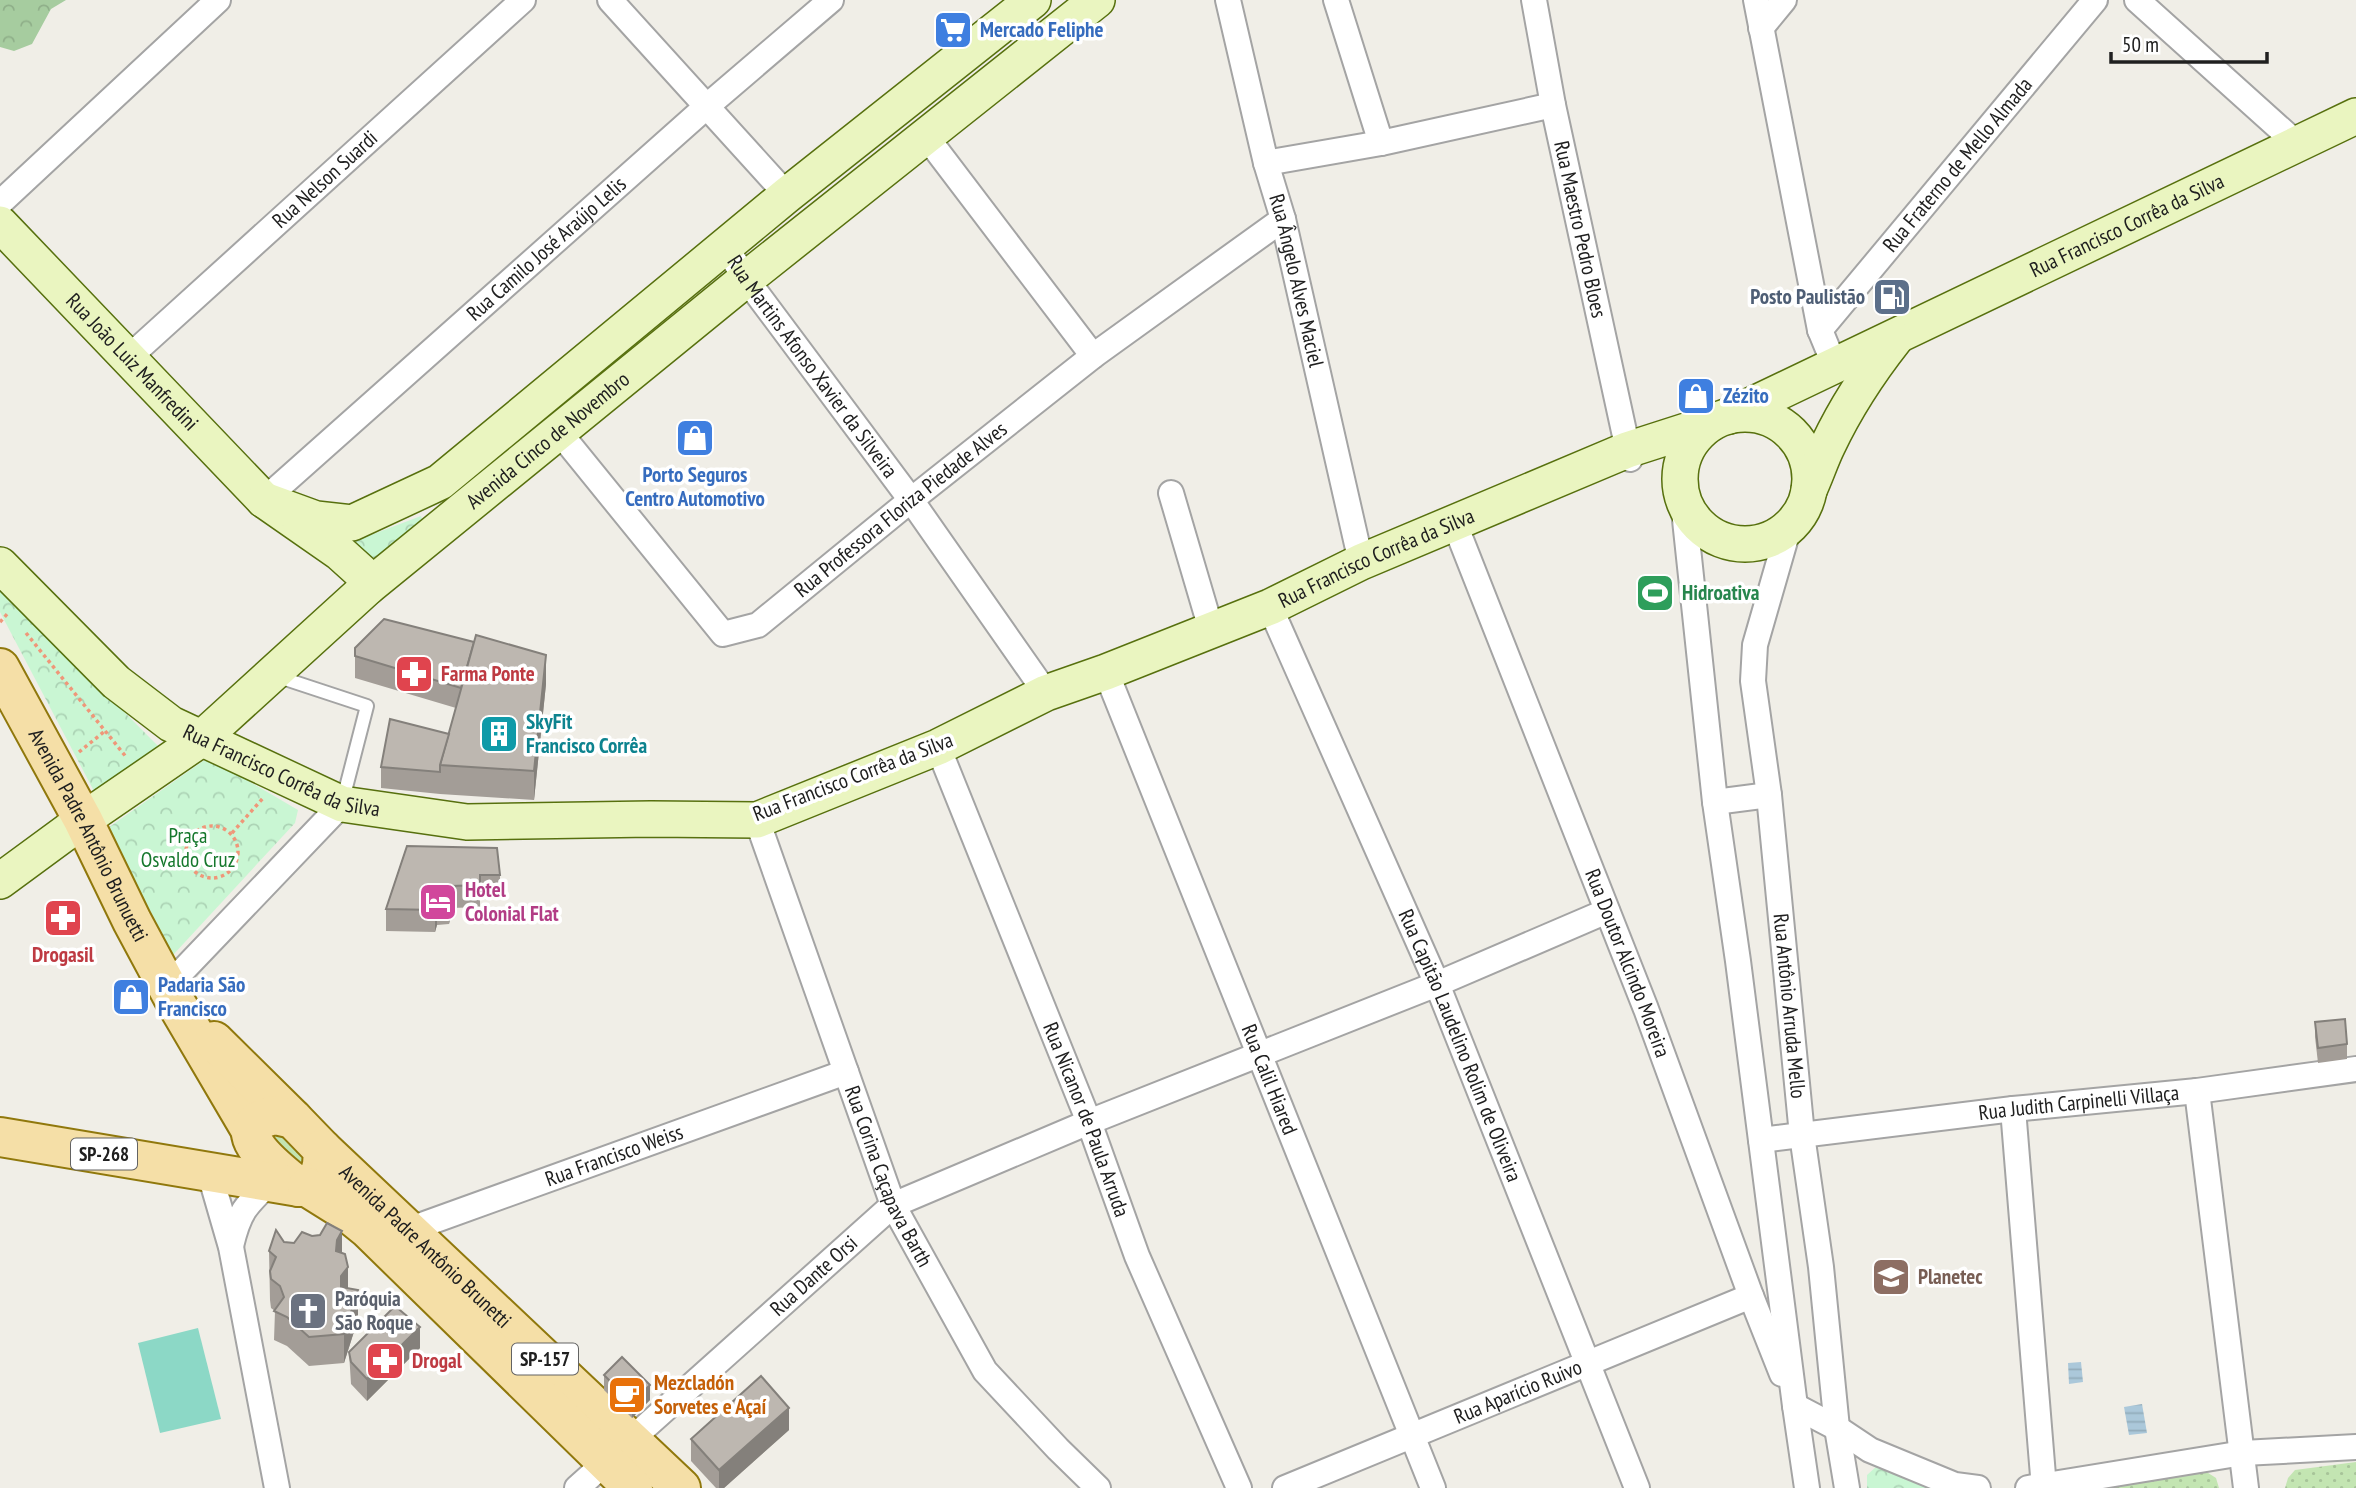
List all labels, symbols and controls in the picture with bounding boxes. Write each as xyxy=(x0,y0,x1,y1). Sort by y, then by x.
supermarket icon: Mercado Feliphe xyxy=(932,9,974,51)
place label: Mercado Feliphe xyxy=(980,16,1104,43)
scale bar xyxy=(2111,21,2267,65)
text: 50 m xyxy=(2122,31,2159,58)
street label: Rua Fraterno de Mello Almada xyxy=(1877,72,2038,257)
street label: Rua Nelson Suardi xyxy=(266,124,383,234)
street label: Rua Maestro Pedro Bloes xyxy=(1548,138,1613,320)
street label: Rua Francisco Corrêa da Silva xyxy=(2025,167,2228,283)
street label: Rua Camilo José Araújo Lelis xyxy=(461,170,632,327)
street label: Rua Ângelo Alves Maciel xyxy=(1263,191,1330,370)
street label: Rua Martins Afonso Xavier da Silveira xyxy=(721,250,904,483)
fuel station icon: Posto Paulistão xyxy=(1871,276,1913,318)
place label: Posto Paulistão xyxy=(1750,283,1865,310)
street label: Rua João Luiz Manfredini xyxy=(60,287,204,436)
street label: Avenida Cinco de Novembro xyxy=(460,365,635,515)
shop icon: Zézito xyxy=(1675,375,1717,417)
place label: Zézito xyxy=(1723,382,1769,409)
street label: Rua Professora Floriza Piedade Alves xyxy=(789,415,1012,603)
shop icon: Porto Seguros Centro Automotivo xyxy=(674,417,716,459)
place label: Porto Seguros Centro Automotivo xyxy=(625,461,765,512)
street label: Rua Francisco Corrêa da Silva xyxy=(1274,502,1478,614)
sports icon: Hidroativa xyxy=(1634,572,1676,614)
place label: Hidroativa xyxy=(1682,579,1760,606)
pharmacy icon: Farma Ponte xyxy=(393,653,435,695)
place label: Farma Ponte xyxy=(441,660,535,687)
place label: SkyFit Francisco Corrêa xyxy=(526,708,648,759)
building icon: SkyFit Francisco Corrêa xyxy=(478,713,520,755)
street label: Rua Francisco Corrêa da Silva xyxy=(179,718,382,822)
street label: Avenida Padre Antônio Brunuetti xyxy=(23,724,154,946)
street label: Rua Francisco Corrêa da Silva xyxy=(749,726,957,827)
park label: Praça Osvaldo Cruz xyxy=(141,822,235,873)
street label: Rua Doutor Alcindo Moreira xyxy=(1579,865,1677,1061)
place label: Hotel Colonial Flat xyxy=(465,876,559,927)
hotel icon: Hotel Colonial Flat xyxy=(417,881,459,923)
pharmacy icon: Drogasil xyxy=(42,897,84,939)
street label: Rua Capitão Laudelino Rolim de Oliveira xyxy=(1393,905,1528,1186)
street label: Rua Antônio Arruda Mello xyxy=(1768,912,1812,1100)
place label: Drogasil xyxy=(32,941,95,968)
place label: Padaria São Francisco xyxy=(158,971,245,1022)
shop icon: Padaria São Francisco xyxy=(110,976,152,1018)
street label: Rua Nicanor de Paula Arruda xyxy=(1037,1018,1136,1220)
street label: Rua Calil Hiared xyxy=(1236,1020,1304,1138)
street label: Rua Judith Carpinelli Villaça xyxy=(1977,1079,2180,1126)
street label: Rua Corina Caçapava Barth xyxy=(839,1082,939,1272)
street label: Rua Francisco Weiss xyxy=(541,1118,686,1192)
road number: SP-268 xyxy=(71,1138,137,1170)
street label: Avenida Padre Antônio Brunetti xyxy=(334,1159,517,1334)
street label: Rua Dante Orsi xyxy=(764,1229,863,1322)
school or university icon: Planetec xyxy=(1870,1256,1912,1298)
place label: Planetec xyxy=(1918,1263,1983,1290)
place label: Paróquia São Roque xyxy=(335,1285,413,1336)
church icon: Paróquia São Roque xyxy=(287,1290,329,1332)
pharmacy icon: Drogal xyxy=(364,1340,406,1382)
road number: SP-157 xyxy=(512,1344,578,1374)
place label: Drogal xyxy=(412,1347,463,1374)
street label: Rua Aparício Ruivo xyxy=(1450,1353,1586,1430)
place label: Mezcladón Sorvetes e Açaí xyxy=(654,1369,766,1420)
cafe icon: Mezcladón Sorvetes e Açaí xyxy=(606,1374,648,1416)

